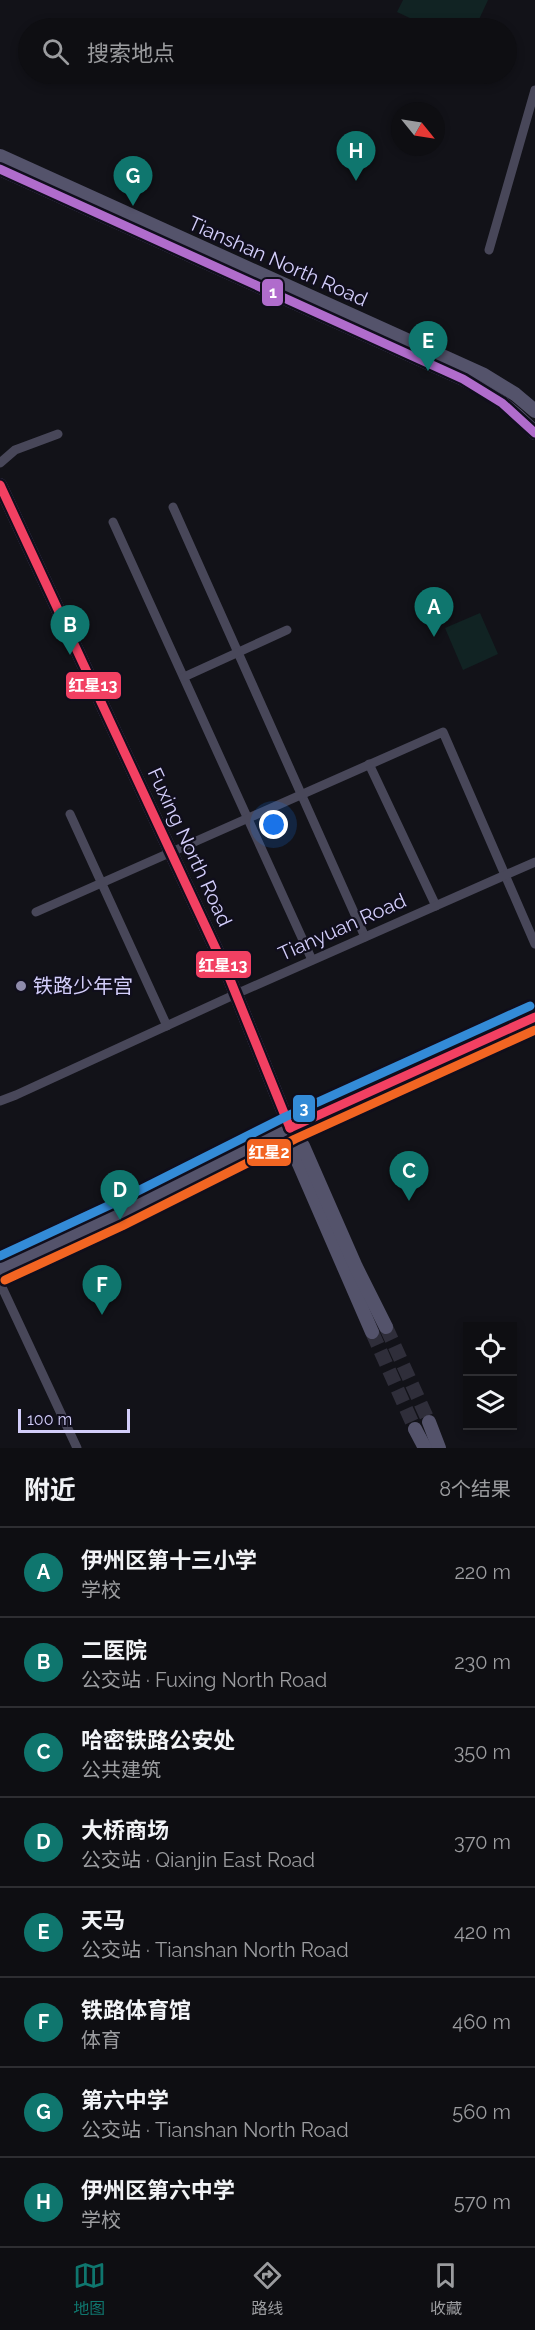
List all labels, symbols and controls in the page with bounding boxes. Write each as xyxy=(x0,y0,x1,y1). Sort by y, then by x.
search box xyxy=(18,18,517,84)
icon: search xyxy=(39,35,72,68)
text: 搜索地点 xyxy=(87,40,175,66)
north arrow xyxy=(391,102,445,156)
pin: H xyxy=(336,132,376,181)
pin: G xyxy=(114,156,152,206)
street label: Tianshan North Road xyxy=(185,211,371,311)
line badge: 1 xyxy=(261,278,284,307)
text: 1 xyxy=(269,283,277,302)
pin: E xyxy=(408,322,448,371)
pin: A xyxy=(414,588,454,637)
pin: B xyxy=(50,606,90,655)
line badge: 红星13 xyxy=(65,671,122,700)
text: 红星13 xyxy=(69,676,117,695)
street label: Fuxing North Road xyxy=(143,764,237,930)
your location xyxy=(259,810,288,839)
street label: Tianyuan Road xyxy=(274,888,410,966)
line badge: 红星13 xyxy=(195,950,252,979)
text: 红星13 xyxy=(199,956,247,975)
place label: 铁路少年宫 xyxy=(33,974,133,998)
marker: 铁路少年宫 xyxy=(14,979,28,993)
line badge: 3 xyxy=(292,1094,316,1123)
text: 3 xyxy=(300,1099,309,1118)
line badge: 红星2 xyxy=(246,1138,292,1167)
text: 红星2 xyxy=(248,1143,290,1162)
pin: C xyxy=(390,1152,428,1201)
pin: D xyxy=(100,1170,140,1220)
pin: F xyxy=(82,1266,122,1315)
map controls xyxy=(463,1322,517,1430)
button: locate xyxy=(463,1322,517,1376)
button: layers xyxy=(463,1376,517,1430)
scale bar xyxy=(18,1406,130,1434)
text: 100 m xyxy=(27,1410,72,1429)
text: 附近 xyxy=(24,1475,76,1505)
text: 8个结果 xyxy=(439,1477,511,1501)
text: 伊州区第十三小学 xyxy=(81,1547,257,1573)
text: A xyxy=(37,1560,50,1584)
text: 220 m xyxy=(454,1560,511,1584)
text: 学校 xyxy=(81,1578,121,1602)
text: 二医院 xyxy=(81,1637,147,1663)
text: B xyxy=(37,1650,50,1674)
text: 230 m xyxy=(454,1650,511,1674)
text: 公交站 · Fuxing North Road xyxy=(81,1668,327,1692)
text: 哈密铁路公安处 xyxy=(81,1727,235,1753)
text: C xyxy=(37,1740,50,1764)
text: 350 m xyxy=(454,1740,511,1764)
text: 公共建筑 xyxy=(81,1758,161,1782)
text: 大桥商场 xyxy=(81,1817,169,1843)
text: D xyxy=(36,1830,51,1854)
text: 370 m xyxy=(454,1830,511,1854)
text: 公交站 · Qianjin East Road xyxy=(81,1848,315,1872)
text: 天马 xyxy=(81,1907,125,1933)
text: E xyxy=(37,1920,50,1944)
text: 420 m xyxy=(454,1920,511,1944)
text: 公交站 · Tianshan North Road xyxy=(81,1938,349,1962)
text: 铁路体育馆 xyxy=(81,1997,191,2023)
text: F xyxy=(38,2010,49,2034)
text: 460 m xyxy=(452,2010,511,2034)
text: 体育 xyxy=(81,2028,121,2052)
text: 第六中学 xyxy=(81,2087,169,2113)
text: G xyxy=(36,2100,51,2124)
text: 560 m xyxy=(452,2100,511,2124)
text: 公交站 · Tianshan North Road xyxy=(81,2118,349,2142)
text: 伊州区第六中学 xyxy=(81,2177,235,2203)
text: H xyxy=(36,2190,51,2214)
text: 570 m xyxy=(454,2190,511,2214)
text: 学校 xyxy=(81,2208,121,2232)
tab: 地图 xyxy=(73,2259,106,2319)
tab: 路线 xyxy=(251,2259,284,2319)
tab: 收藏 xyxy=(429,2259,462,2319)

